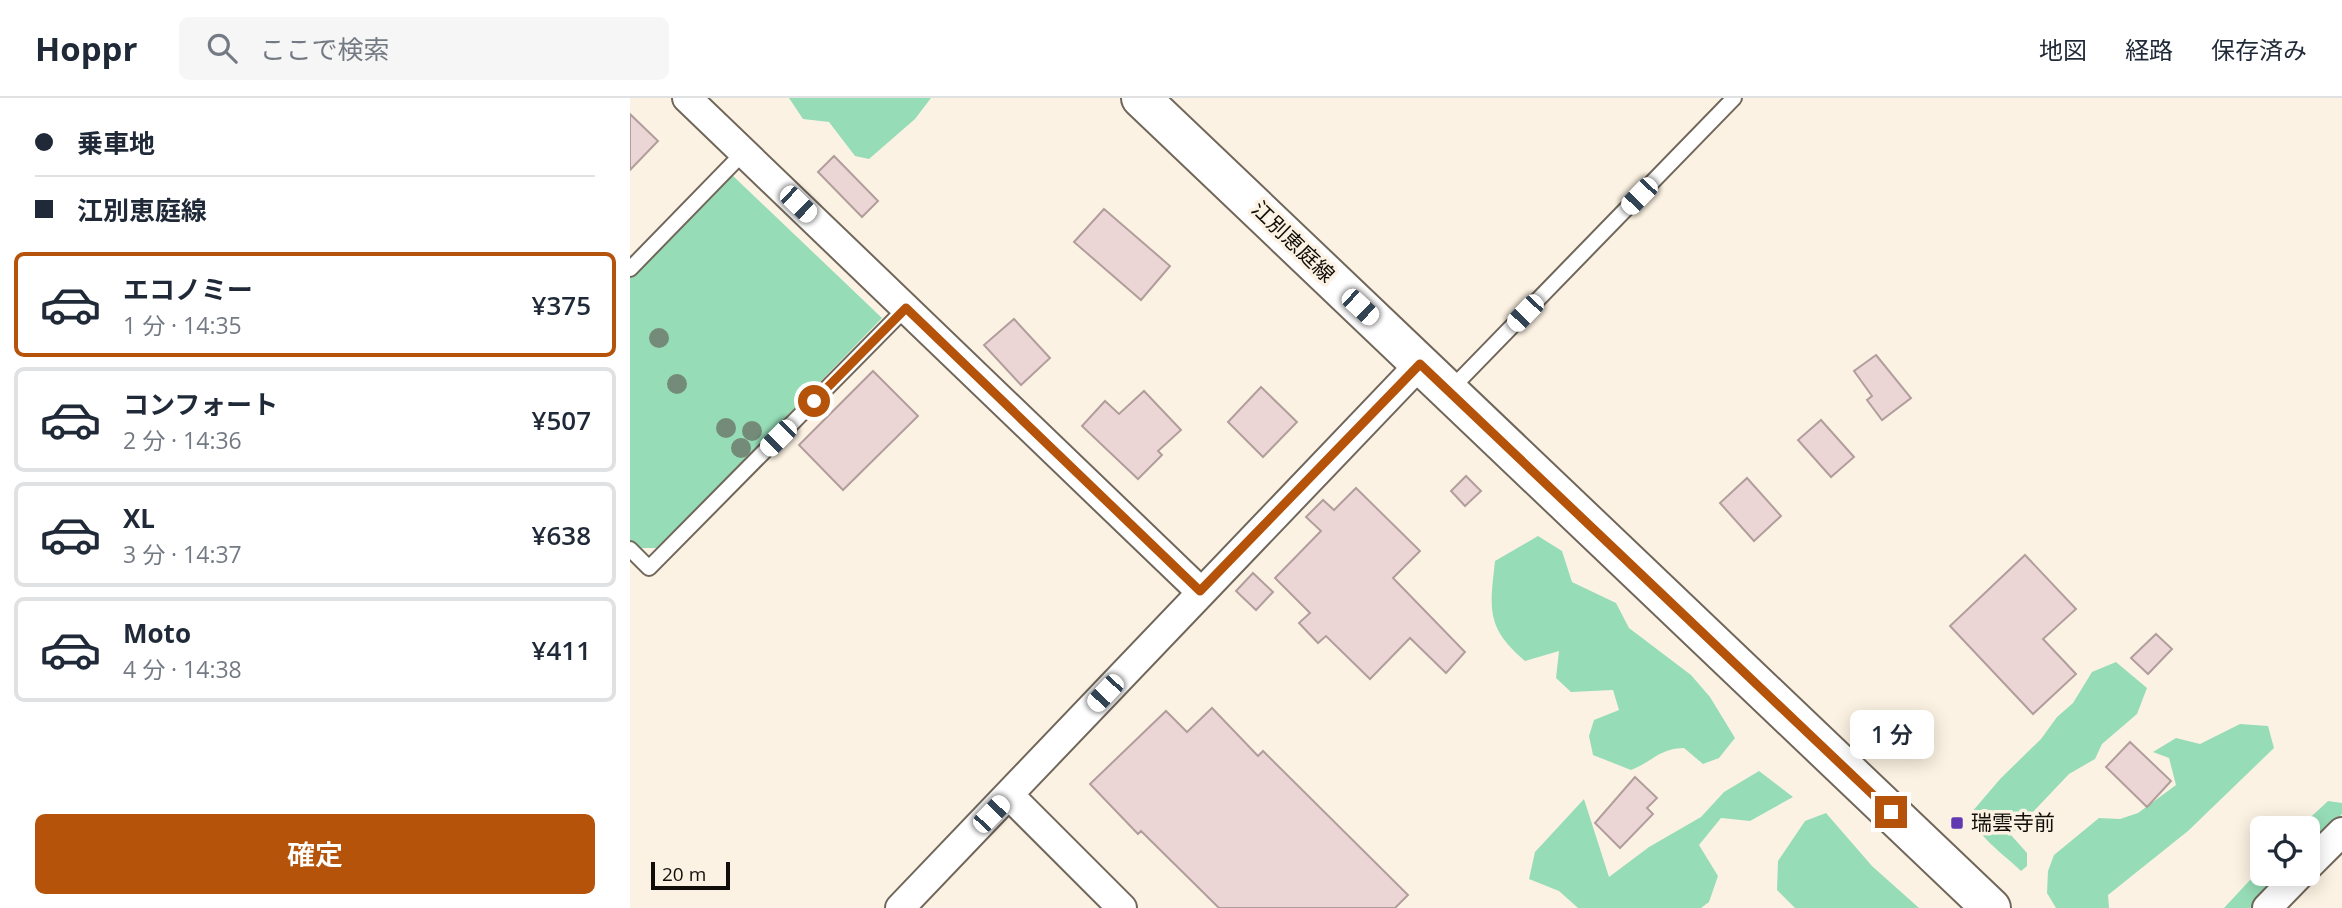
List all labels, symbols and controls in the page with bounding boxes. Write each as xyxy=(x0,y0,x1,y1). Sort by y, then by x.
search box xyxy=(179,17,669,80)
text: Hoppr xyxy=(35,26,137,71)
icon: search xyxy=(203,29,241,67)
text: ここで検索 xyxy=(259,31,389,67)
text: 地図 xyxy=(2039,33,2087,66)
text: 経路 xyxy=(2125,33,2173,66)
text: 保存済み xyxy=(2211,33,2307,66)
text: 乗車地 xyxy=(77,125,155,161)
car xyxy=(1617,174,1662,218)
car xyxy=(776,182,821,226)
text: 江別恵庭線 xyxy=(77,192,207,228)
street label: 江別恵庭線 xyxy=(1246,195,1341,288)
text: エコノミー xyxy=(123,271,253,307)
icon: car xyxy=(39,273,102,336)
car xyxy=(1338,285,1383,329)
text: ¥375 xyxy=(532,287,591,323)
car xyxy=(1503,291,1548,335)
text: 1 分 · 14:35 xyxy=(123,309,242,341)
route start xyxy=(798,385,830,417)
text: コンフォート xyxy=(123,386,278,422)
icon: car xyxy=(39,388,102,451)
text: ¥507 xyxy=(532,402,591,438)
car xyxy=(756,416,801,460)
text: 2 分 · 14:36 xyxy=(123,424,242,456)
text: XL xyxy=(123,500,155,536)
icon: car xyxy=(39,503,102,566)
text: ¥638 xyxy=(532,517,591,553)
text: 3 分 · 14:37 xyxy=(123,538,242,570)
text: Moto xyxy=(123,615,191,651)
icon: car xyxy=(39,618,102,681)
text: ¥411 xyxy=(532,632,591,668)
text: 4 分 · 14:38 xyxy=(123,653,242,685)
car xyxy=(1083,670,1128,716)
callout: 1 分 xyxy=(1849,710,1933,760)
text: 1 分 xyxy=(1871,718,1913,750)
car xyxy=(969,792,1014,836)
route end xyxy=(1875,796,1907,828)
place label: 瑞雲寺前 xyxy=(1971,808,2055,836)
button: 確定 xyxy=(35,814,595,894)
marker: 瑞雲寺前 xyxy=(1949,815,1965,831)
map controls xyxy=(2250,816,2320,886)
button: locate xyxy=(2250,816,2320,886)
scale bar xyxy=(651,859,730,891)
text: 20 m xyxy=(662,861,706,887)

